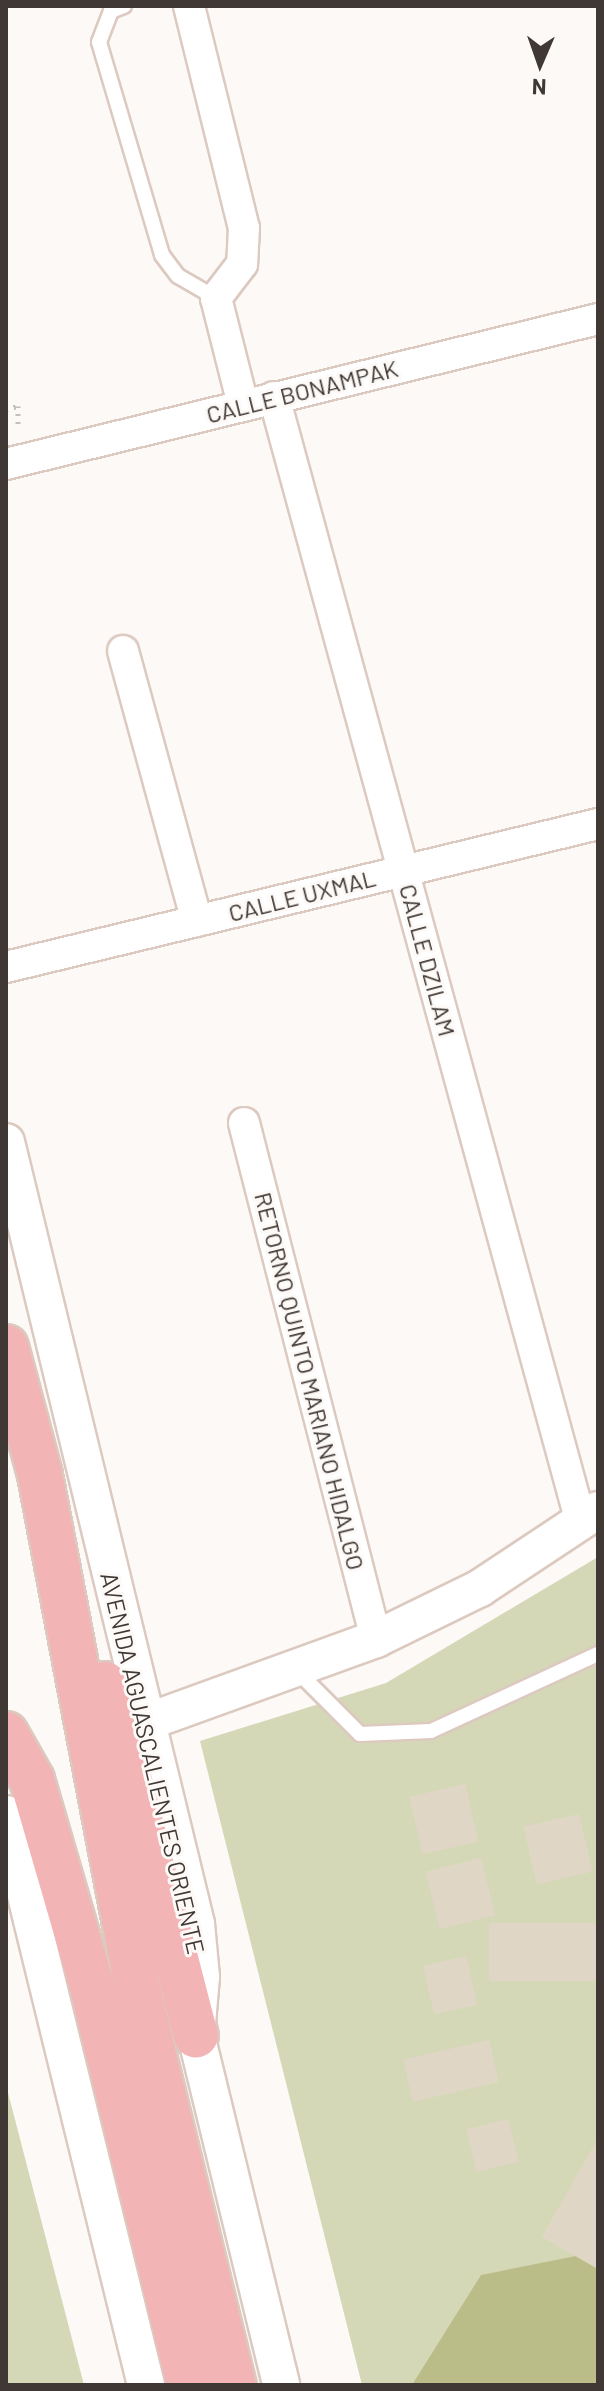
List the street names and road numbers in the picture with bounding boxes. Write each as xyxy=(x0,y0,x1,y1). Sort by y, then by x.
street label: CALLE BONAMPAK xyxy=(203,353,401,429)
street label: CALLE UXMAL xyxy=(225,863,379,927)
street label: CALLE DZILAM xyxy=(394,881,462,1039)
street label: RETORNO QUINTO MARIANO HIDALGO xyxy=(249,1189,371,1573)
street label: AVENIDA AGUASCALIENTES ORIENTE xyxy=(95,1569,211,1957)

